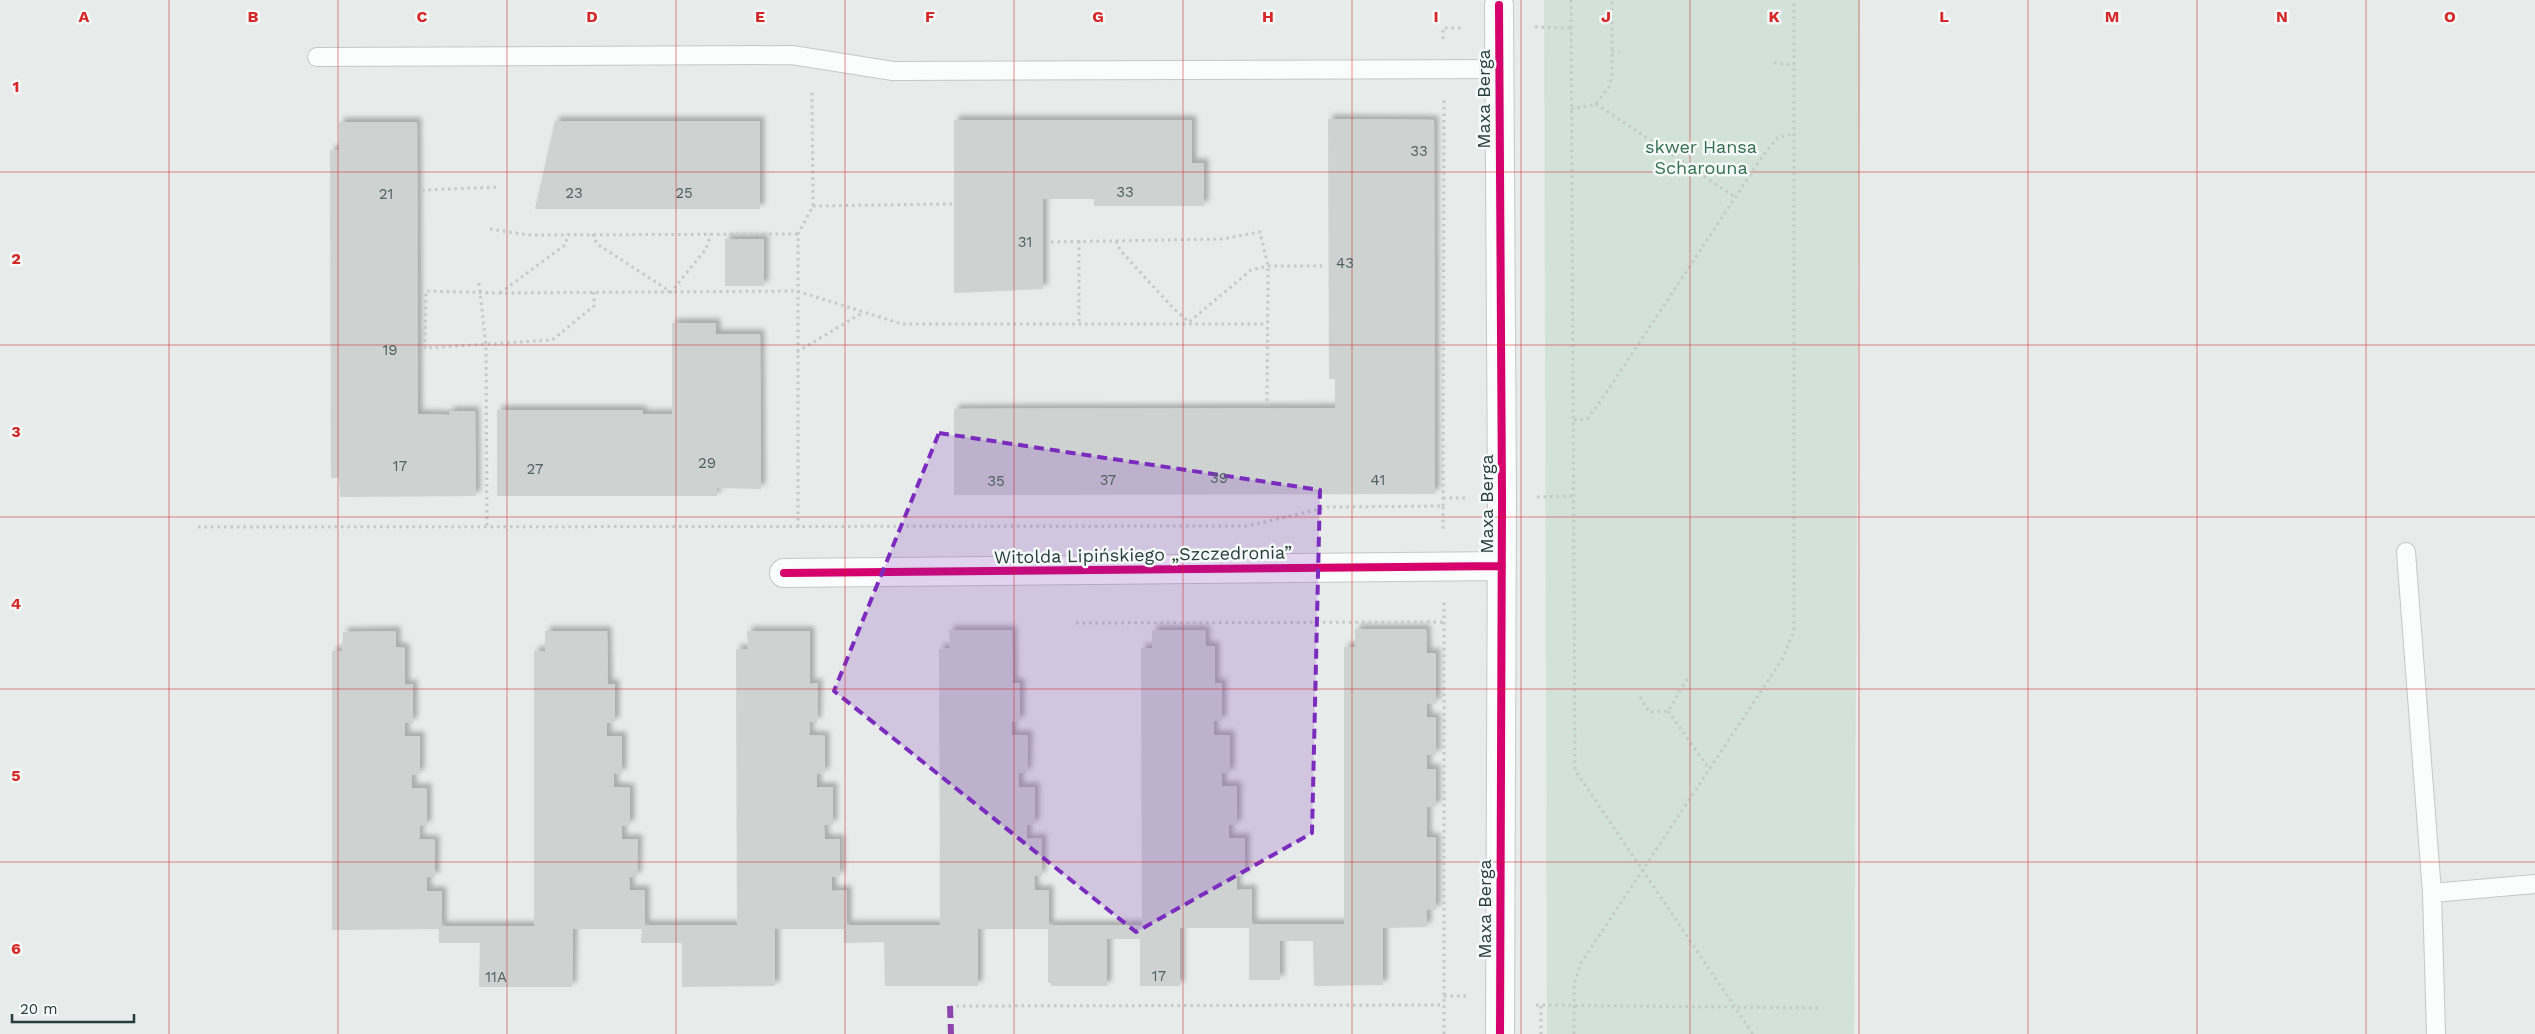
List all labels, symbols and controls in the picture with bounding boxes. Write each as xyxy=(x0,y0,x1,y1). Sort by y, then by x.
text: A xyxy=(79,7,90,26)
text: B xyxy=(248,7,259,26)
text: C xyxy=(417,7,428,26)
text: D xyxy=(586,7,598,26)
text: E xyxy=(755,7,765,26)
text: F xyxy=(925,7,935,26)
text: G xyxy=(1092,7,1104,26)
text: H xyxy=(1262,7,1274,26)
text: I xyxy=(1433,7,1439,26)
text: J xyxy=(1601,7,1611,26)
text: K xyxy=(1768,7,1780,26)
text: L xyxy=(1939,7,1949,26)
text: M xyxy=(2105,7,2119,26)
text: N xyxy=(2276,7,2288,26)
text: O xyxy=(2444,7,2456,26)
street label: Maxa Berga xyxy=(1473,49,1494,149)
text: 1 xyxy=(13,77,19,96)
park label: skwer Hansa Scharouna xyxy=(1645,136,1757,178)
house number: 33 xyxy=(1410,142,1428,160)
house number: 33 xyxy=(1116,183,1134,201)
house number: 23 xyxy=(565,184,583,202)
house number: 25 xyxy=(675,184,693,202)
house number: 21 xyxy=(379,185,393,203)
house number: 31 xyxy=(1018,233,1032,251)
text: 2 xyxy=(11,249,21,268)
house number: 43 xyxy=(1336,254,1354,272)
house number: 19 xyxy=(382,341,398,359)
text: 3 xyxy=(11,422,21,441)
house number: 29 xyxy=(698,454,716,472)
street label: Maxa Berga xyxy=(1476,454,1497,554)
house number: 17 xyxy=(393,457,407,475)
house number: 27 xyxy=(527,460,543,478)
house number: 39 xyxy=(1210,469,1228,487)
house number: 37 xyxy=(1100,471,1116,489)
house number: 41 xyxy=(1371,471,1385,489)
house number: 35 xyxy=(987,472,1005,490)
street label: Witolda Lipińskiego „Szczedronia” xyxy=(994,541,1292,568)
text: 4 xyxy=(11,594,21,613)
text: 5 xyxy=(11,766,21,785)
street label: Maxa Berga xyxy=(1474,859,1495,959)
text: 6 xyxy=(11,939,21,958)
house number: 17 xyxy=(1152,967,1166,985)
house number: 11A xyxy=(485,968,507,986)
scale bar xyxy=(12,992,135,1024)
text: 20 m xyxy=(20,1000,58,1018)

